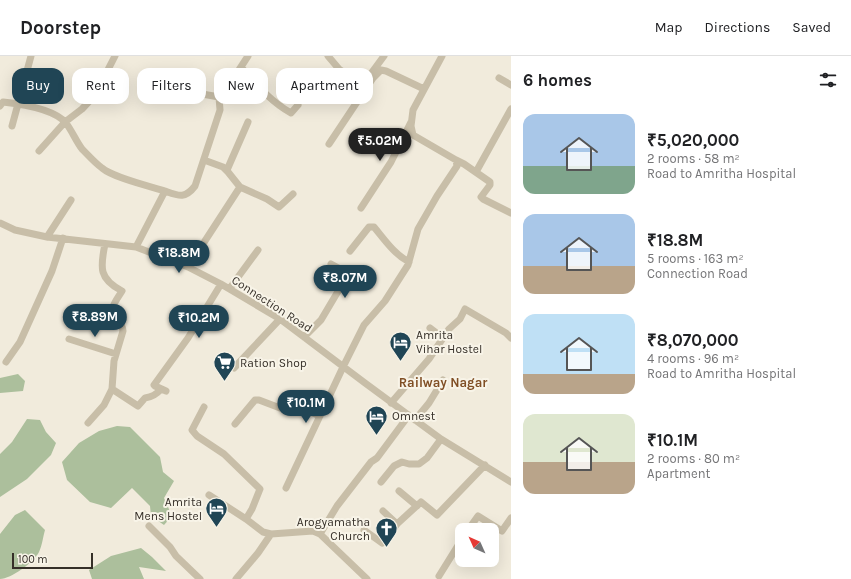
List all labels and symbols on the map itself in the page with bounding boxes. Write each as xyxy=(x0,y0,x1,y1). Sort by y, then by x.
pin: ₹5.02M xyxy=(347,128,413,162)
pin: ₹18.8M xyxy=(146,240,212,274)
pin: ₹8.07M xyxy=(312,265,378,299)
street label: Connection Road xyxy=(229,273,315,335)
pin: ₹8.89M xyxy=(62,304,128,338)
pin: ₹10.2M xyxy=(166,305,232,339)
place label: Amrita Vihar Hostel xyxy=(416,328,482,356)
hotel icon: Amrita Vihar Hostel xyxy=(388,329,414,362)
supermarket icon: Ration Shop xyxy=(211,350,237,383)
place label: Ration Shop xyxy=(240,356,307,370)
district label: Railway Nagar xyxy=(399,375,488,390)
pin: ₹10.1M xyxy=(273,390,339,424)
hotel icon: Omnest xyxy=(364,403,390,436)
place label: Omnest xyxy=(392,409,436,423)
place label: Amrita Mens Hostel xyxy=(134,495,202,523)
hotel icon: Amrita Mens Hostel xyxy=(204,496,230,529)
place label: Arogyamatha Church xyxy=(297,515,370,543)
church icon: Arogyamatha Church xyxy=(373,516,399,549)
north arrow xyxy=(455,523,499,567)
scale bar xyxy=(12,551,93,570)

